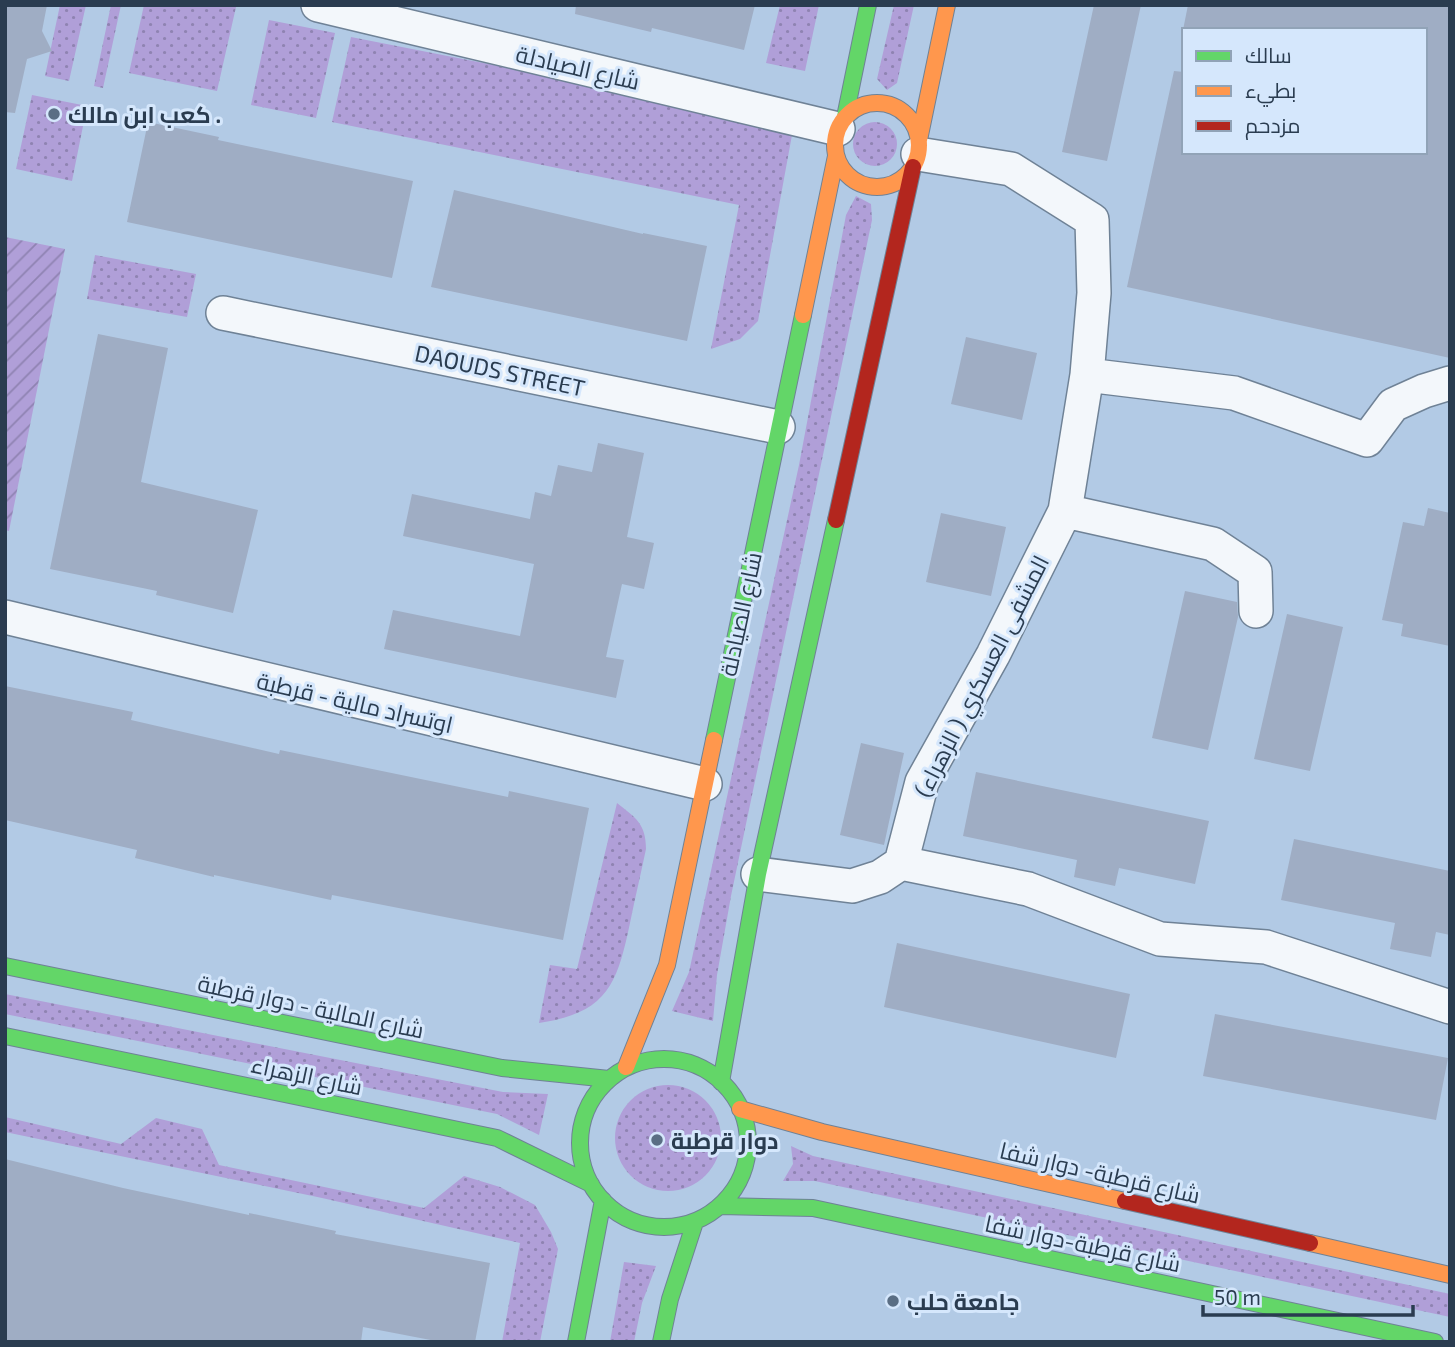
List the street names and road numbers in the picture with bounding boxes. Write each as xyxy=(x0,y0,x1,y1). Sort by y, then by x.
street label: شارع الصيادلة xyxy=(513,39,643,98)
street label: DAOUDS STREET xyxy=(412,338,588,402)
street label: شارع الصيادلة xyxy=(713,549,770,679)
street label: المشفى العسكري ( الزهراء) xyxy=(908,550,1059,804)
street label: اوتسراد مالية - قرطبة xyxy=(254,666,456,738)
street label: شارع المالية - دوار قرطبة xyxy=(195,968,427,1047)
street label: شارع الزهراء xyxy=(248,1050,365,1103)
street label: شارع قرطبة- دوار شفا xyxy=(996,1135,1203,1212)
street label: شارع قرطبة-دوار شفا xyxy=(982,1209,1183,1280)

